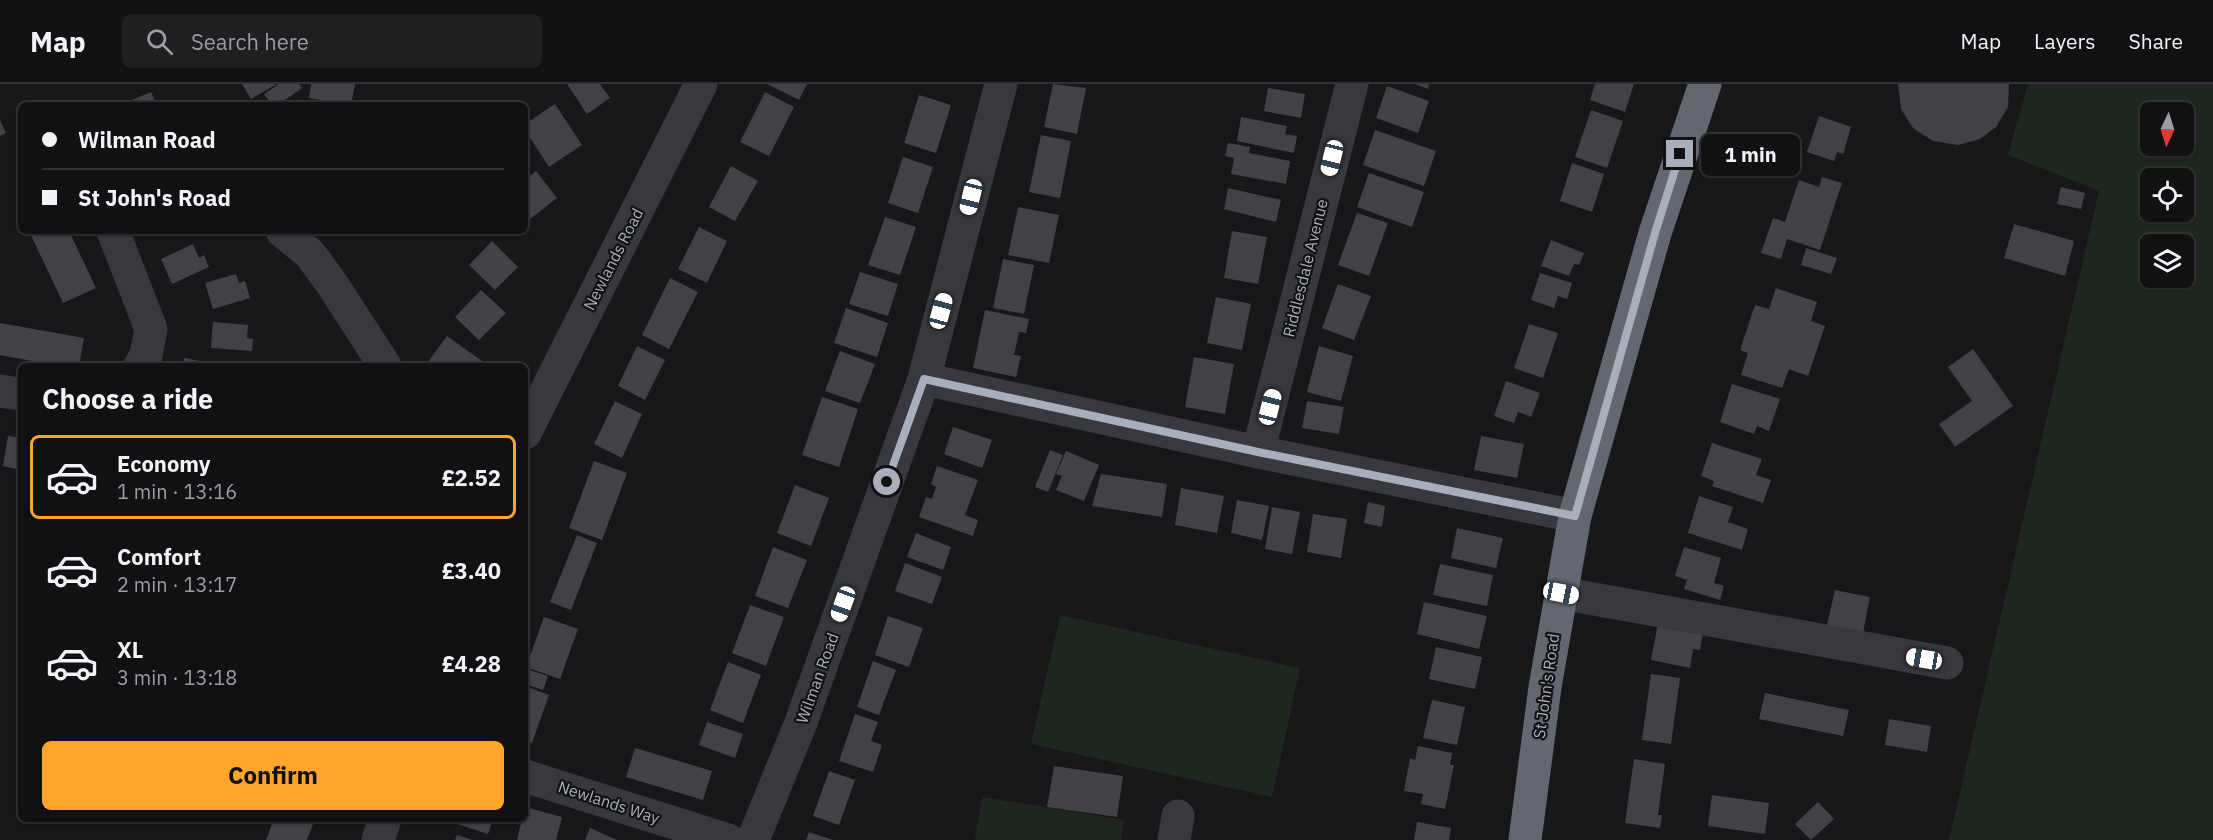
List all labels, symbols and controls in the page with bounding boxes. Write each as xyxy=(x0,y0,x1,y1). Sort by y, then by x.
search box xyxy=(122,14,542,68)
text: Map xyxy=(30,23,86,60)
icon: search xyxy=(143,25,176,58)
text: Search here xyxy=(191,27,309,56)
text: Map xyxy=(1961,27,2001,55)
text: Layers xyxy=(2034,27,2096,55)
text: Share xyxy=(2129,27,2183,55)
north arrow xyxy=(2140,102,2194,156)
map controls xyxy=(2140,102,2194,288)
text: Wilman Road xyxy=(78,125,216,154)
callout: 1 min xyxy=(1701,133,1800,175)
car xyxy=(1319,138,1345,178)
route end xyxy=(1666,140,1693,167)
text: 1 min xyxy=(1724,141,1777,168)
button: locate xyxy=(2140,168,2194,222)
car xyxy=(958,177,984,217)
text: St John's Road xyxy=(78,183,231,212)
street label: Riddlesdale Avenue xyxy=(1278,197,1332,339)
street label: Newlands Road xyxy=(579,205,647,313)
button: layers xyxy=(2140,234,2194,288)
car xyxy=(928,291,954,331)
text: Choose a ride xyxy=(42,381,213,416)
car xyxy=(1257,387,1283,427)
text: Economy xyxy=(117,449,211,478)
icon: car xyxy=(45,450,99,504)
text: £2.52 xyxy=(442,463,501,492)
route start xyxy=(873,468,900,495)
text: 1 min · 13:16 xyxy=(117,478,237,505)
text: Comfort xyxy=(117,542,201,571)
icon: car xyxy=(45,543,99,597)
text: £3.40 xyxy=(442,556,501,585)
text: 2 min · 13:17 xyxy=(117,571,237,598)
car xyxy=(1542,581,1580,605)
car xyxy=(828,584,858,624)
street label: Wilman Road xyxy=(791,630,843,726)
street label: St John's Road xyxy=(1529,632,1563,740)
text: XL xyxy=(117,635,143,664)
icon: car xyxy=(45,636,99,690)
car xyxy=(1905,647,1943,671)
text: £4.28 xyxy=(442,649,501,678)
text: 3 min · 13:18 xyxy=(117,664,237,691)
button: Confirm xyxy=(42,741,504,810)
street label: Newlands Way xyxy=(556,776,662,828)

